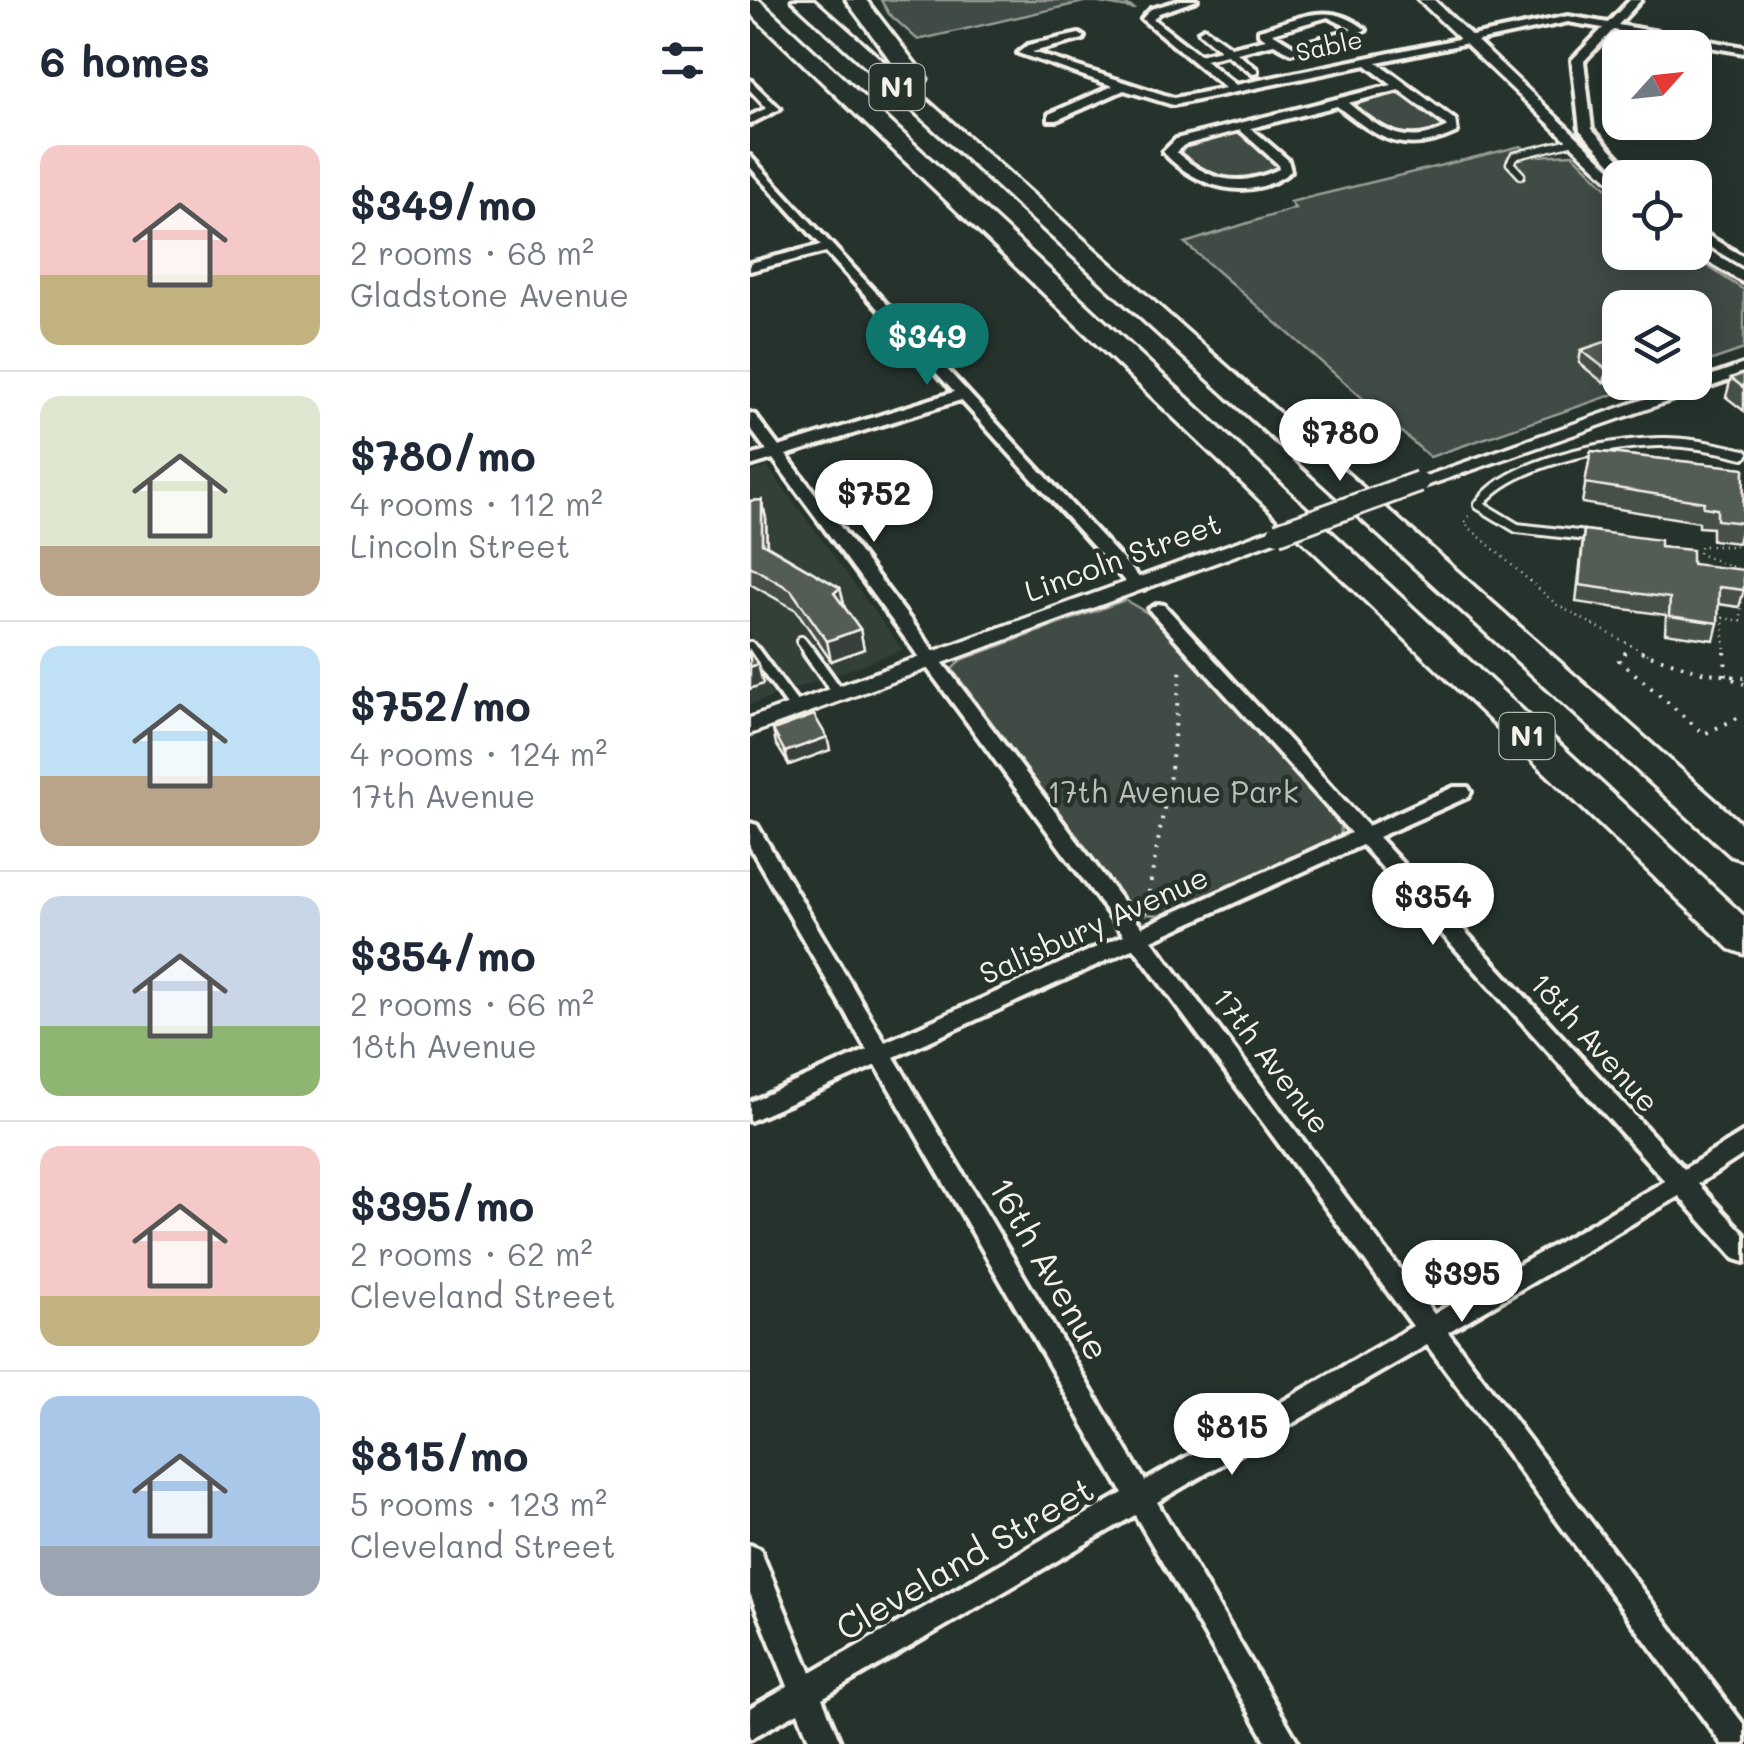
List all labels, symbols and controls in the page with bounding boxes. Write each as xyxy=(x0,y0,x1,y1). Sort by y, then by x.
street label: Sable xyxy=(1293,22,1365,68)
north arrow xyxy=(1602,30,1712,140)
map controls xyxy=(1602,30,1712,400)
text: 6 homes xyxy=(40,33,210,88)
icon: filters xyxy=(655,33,710,88)
road number: N1 xyxy=(870,64,924,110)
button: locate xyxy=(1602,160,1712,270)
text: $349/mo xyxy=(350,176,536,231)
icon: home xyxy=(120,185,240,305)
text: 2 rooms · 68 m² xyxy=(350,231,594,273)
text: Gladstone Avenue xyxy=(350,273,629,315)
button: layers xyxy=(1602,290,1712,400)
pin: $349 xyxy=(868,303,986,388)
text: $349 xyxy=(888,314,966,356)
pin: $780 xyxy=(1281,399,1399,484)
text: $780 xyxy=(1301,410,1379,452)
text: $780/mo xyxy=(350,427,536,482)
icon: home xyxy=(120,436,240,556)
pin: $752 xyxy=(815,460,933,545)
text: $752 xyxy=(837,471,911,513)
text: 4 rooms · 112 m² xyxy=(350,482,603,524)
street label: Lincoln Street xyxy=(1019,502,1226,610)
text: Lincoln Street xyxy=(350,524,570,566)
text: $752/mo xyxy=(350,677,531,732)
icon: home xyxy=(120,686,240,806)
road number: N1 xyxy=(1500,713,1554,759)
text: 4 rooms · 124 m² xyxy=(350,732,607,774)
park label: 17th Avenue Park xyxy=(1047,771,1299,811)
text: 17th Avenue xyxy=(350,774,535,816)
street label: Salisbury Avenue xyxy=(972,856,1214,993)
pin: $354 xyxy=(1374,863,1492,948)
text: $354 xyxy=(1394,874,1472,916)
text: $354/mo xyxy=(350,927,536,982)
icon: home xyxy=(120,936,240,1056)
street label: 18th Avenue xyxy=(1522,963,1669,1120)
street label: 17th Avenue xyxy=(1204,978,1341,1141)
text: 2 rooms · 66 m² xyxy=(350,982,594,1024)
text: 18th Avenue xyxy=(350,1024,537,1066)
street label: 16th Avenue xyxy=(980,1168,1122,1368)
text: $395/mo xyxy=(350,1177,534,1232)
icon: home xyxy=(120,1186,240,1306)
text: 2 rooms · 62 m² xyxy=(350,1232,593,1274)
pin: $395 xyxy=(1403,1240,1521,1325)
text: $395 xyxy=(1424,1251,1500,1293)
text: Cleveland Street xyxy=(350,1274,616,1316)
pin: $815 xyxy=(1173,1393,1291,1478)
text: $815 xyxy=(1196,1404,1268,1446)
text: $815/mo xyxy=(350,1427,529,1482)
icon: home xyxy=(120,1436,240,1556)
street label: Cleveland Street xyxy=(827,1465,1101,1650)
text: 5 rooms · 123 m² xyxy=(350,1482,607,1524)
text: Cleveland Street xyxy=(350,1524,616,1566)

